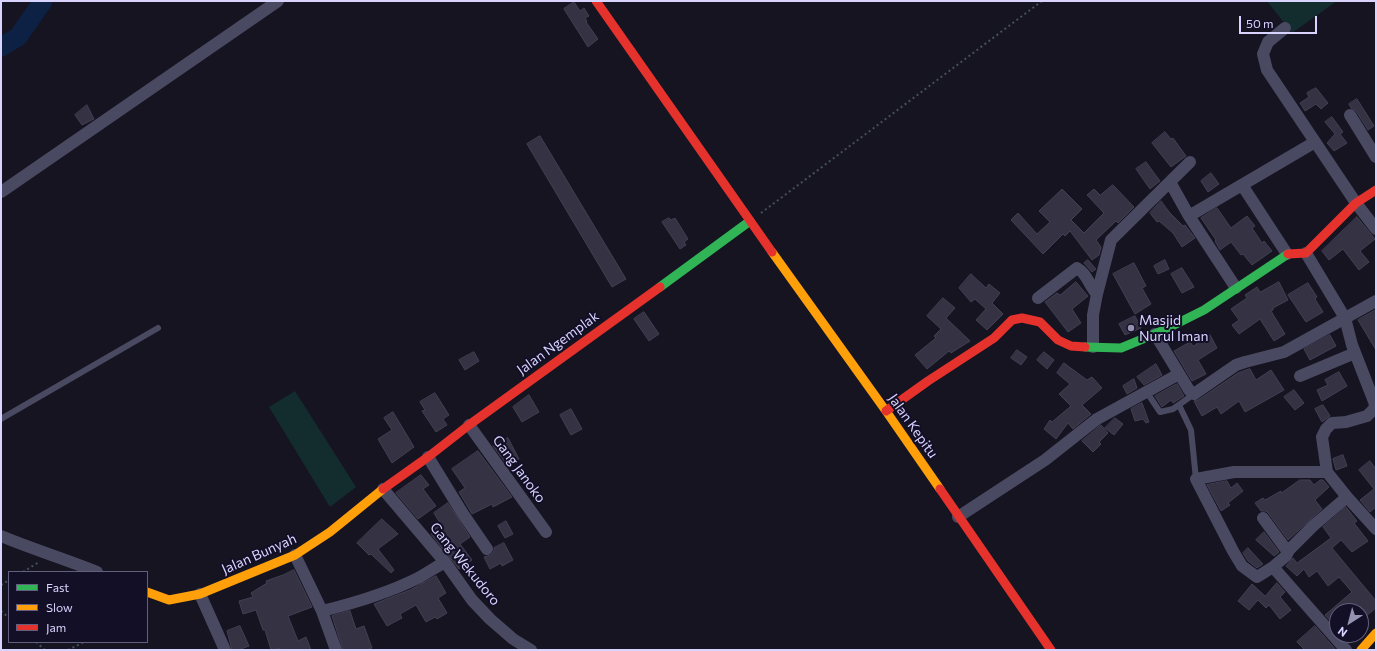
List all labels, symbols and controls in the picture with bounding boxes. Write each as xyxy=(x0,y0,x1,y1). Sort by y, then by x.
scale bar xyxy=(1241,8,1319,34)
text: 50 m xyxy=(1246,16,1274,30)
street label: Jalan Ngemplak xyxy=(514,308,602,378)
place label: Masjid Nurul Iman xyxy=(1139,312,1208,344)
marker: Masjid Nurul Iman xyxy=(1126,323,1136,333)
street label: Jalan Kepitu xyxy=(885,391,941,461)
street label: Gang Janoko xyxy=(489,432,549,506)
street label: Gang Wekudoro xyxy=(426,519,504,609)
street label: Jalan Bunyah xyxy=(219,530,299,578)
legend xyxy=(8,571,148,643)
text: Fast xyxy=(46,580,69,594)
text: Slow xyxy=(46,600,73,614)
north arrow xyxy=(1329,603,1369,643)
text: Jam xyxy=(46,620,66,634)
text: N xyxy=(1335,625,1349,640)

